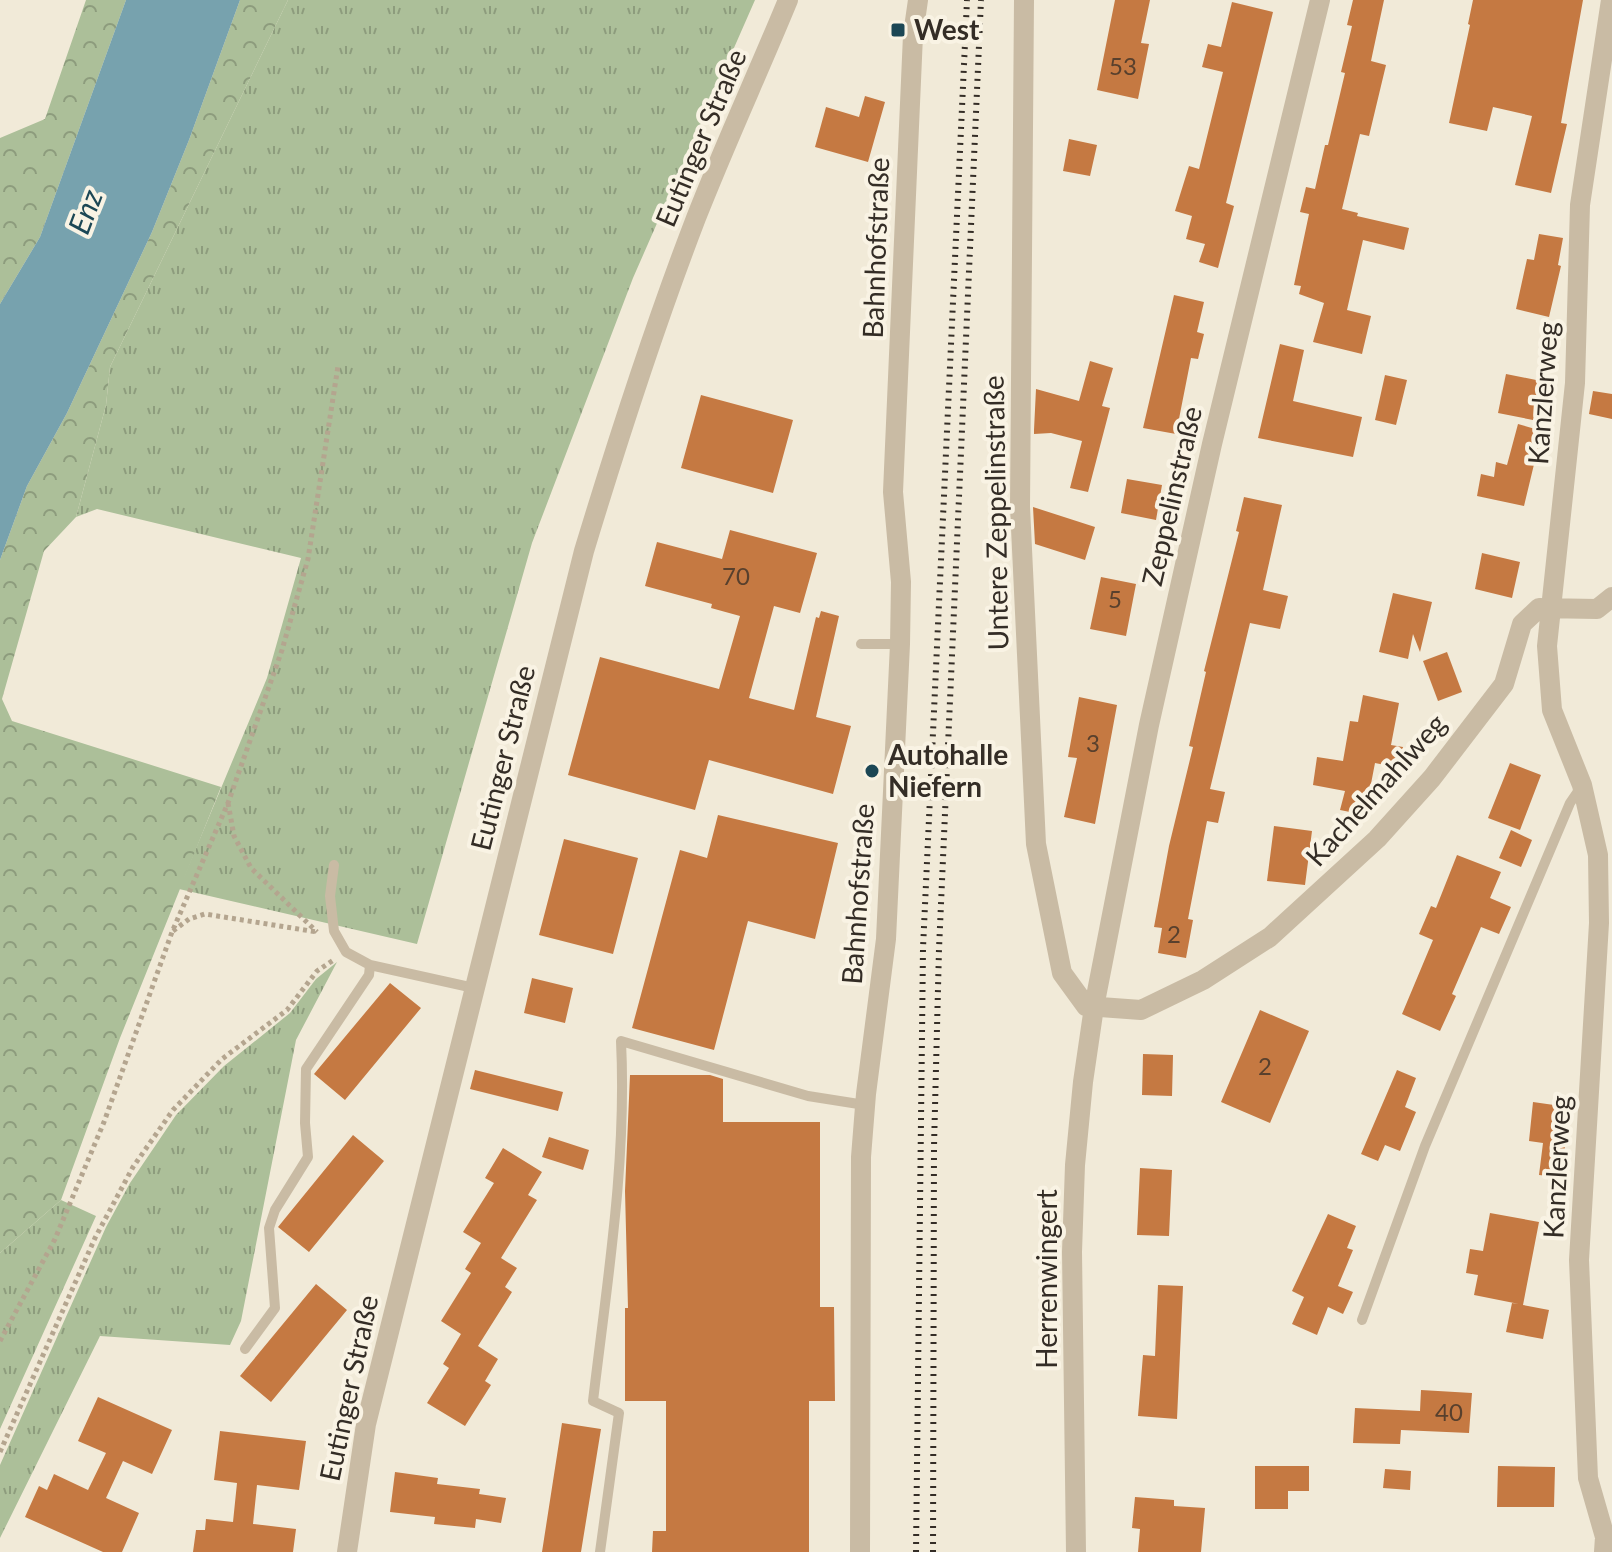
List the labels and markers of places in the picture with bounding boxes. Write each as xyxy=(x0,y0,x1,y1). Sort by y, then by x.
place label: West xyxy=(914,12,980,46)
marker: West xyxy=(889,21,907,39)
place label: Autohalle Niefern xyxy=(887,737,1008,803)
marker: Autohalle Niefern xyxy=(863,762,881,780)

